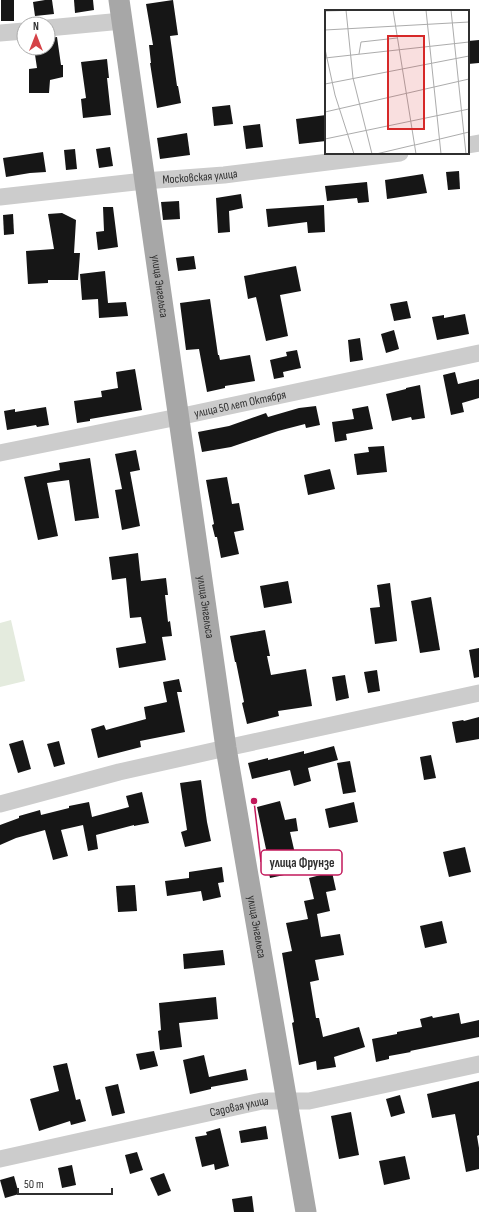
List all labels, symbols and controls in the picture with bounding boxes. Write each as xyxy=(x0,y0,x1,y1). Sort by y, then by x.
inset map xyxy=(325,10,469,154)
north arrow xyxy=(16,16,56,56)
text: N xyxy=(33,20,39,33)
street label: Московская улица xyxy=(162,166,239,187)
street label: улица Энгельса xyxy=(148,254,172,319)
street label: улица 50 лет Октября xyxy=(193,387,288,421)
street label: улица Энгельса xyxy=(194,574,218,640)
callout: улица Фрунзе xyxy=(261,850,342,875)
text: улица Фрунзе xyxy=(269,855,335,871)
street label: улица Энгельса xyxy=(244,894,270,960)
street label: Садовая улица xyxy=(208,1093,269,1120)
scale bar xyxy=(18,1170,112,1196)
text: 50 m xyxy=(24,1177,44,1192)

